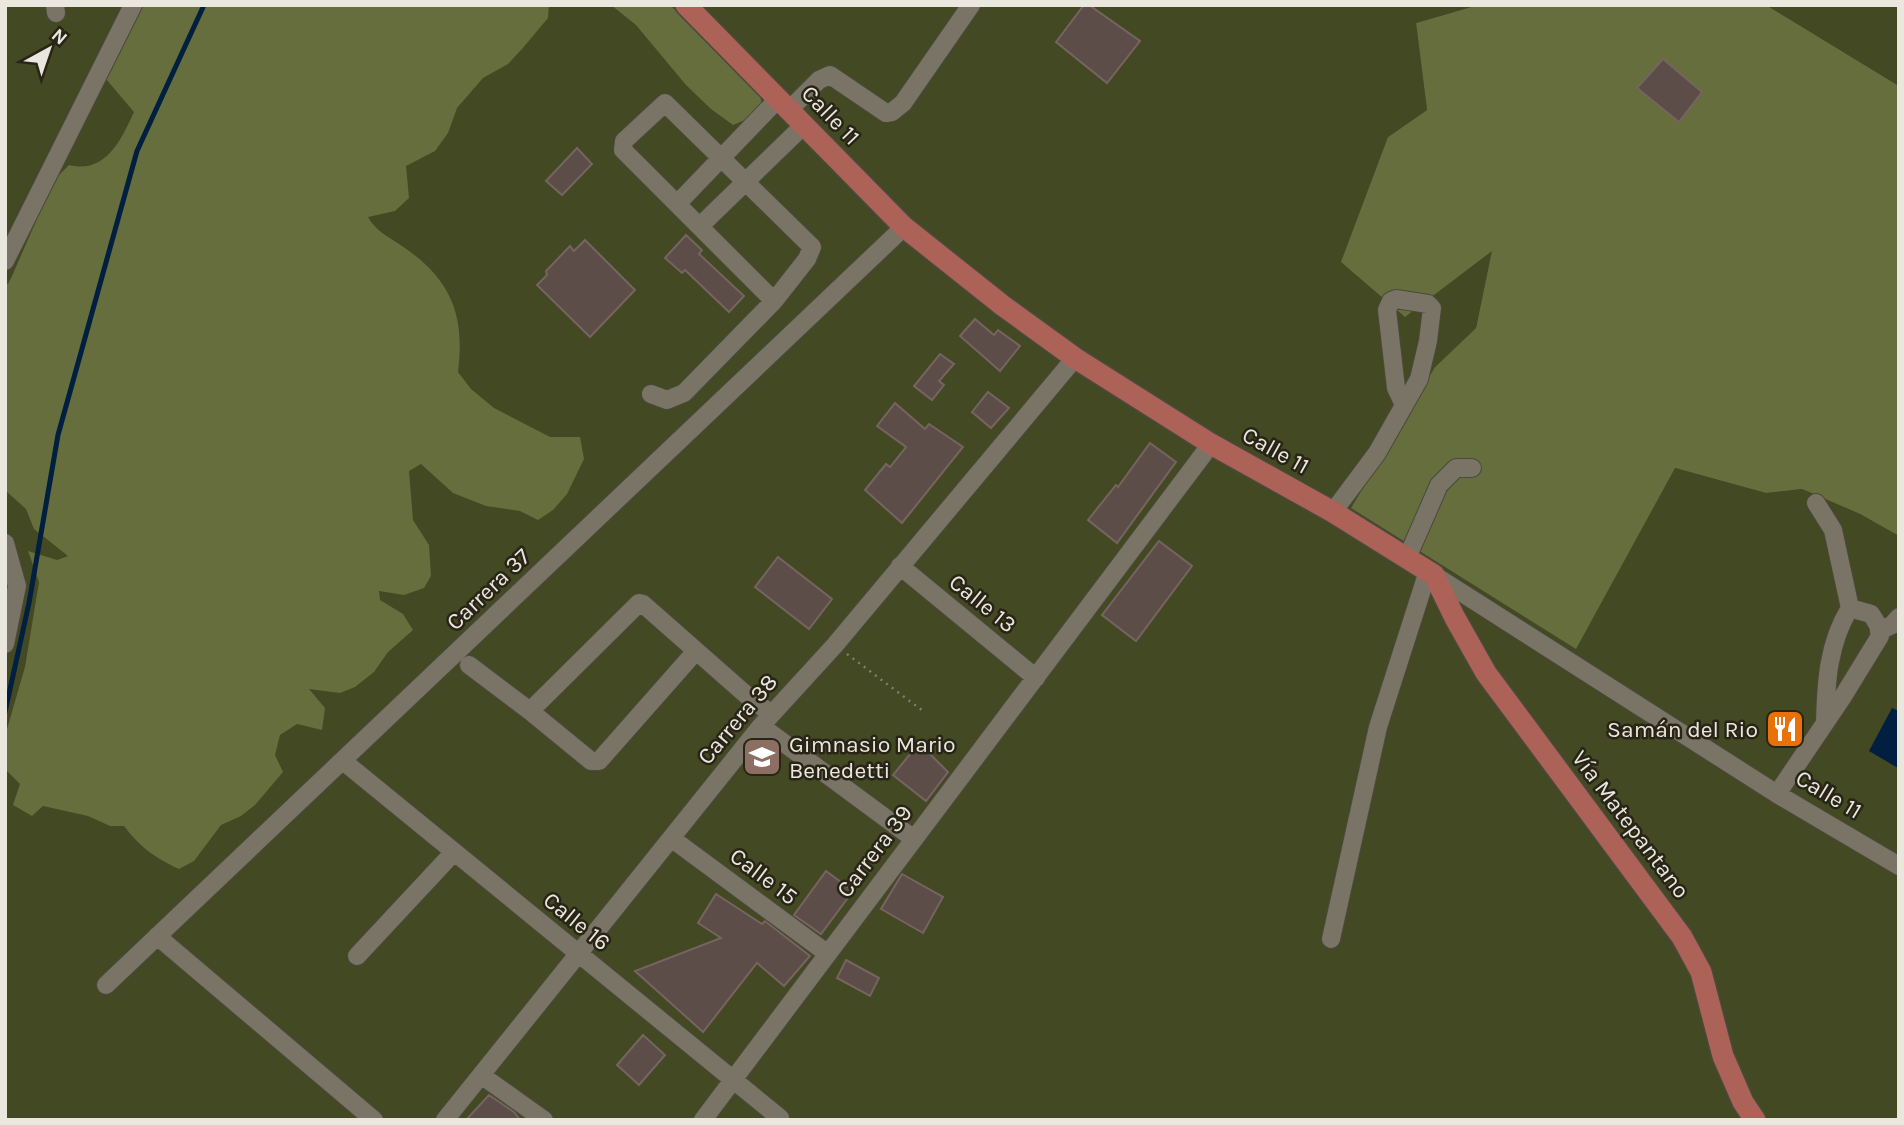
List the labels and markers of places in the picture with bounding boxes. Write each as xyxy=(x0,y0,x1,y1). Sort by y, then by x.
restaurant icon: Samán del Rio xyxy=(1764,708,1806,750)
place label: Samán del Rio xyxy=(1607,716,1758,743)
place label: Gimnasio Mario Benedetti xyxy=(789,731,956,784)
school or university icon: Gimnasio Mario Benedetti xyxy=(741,736,783,778)

